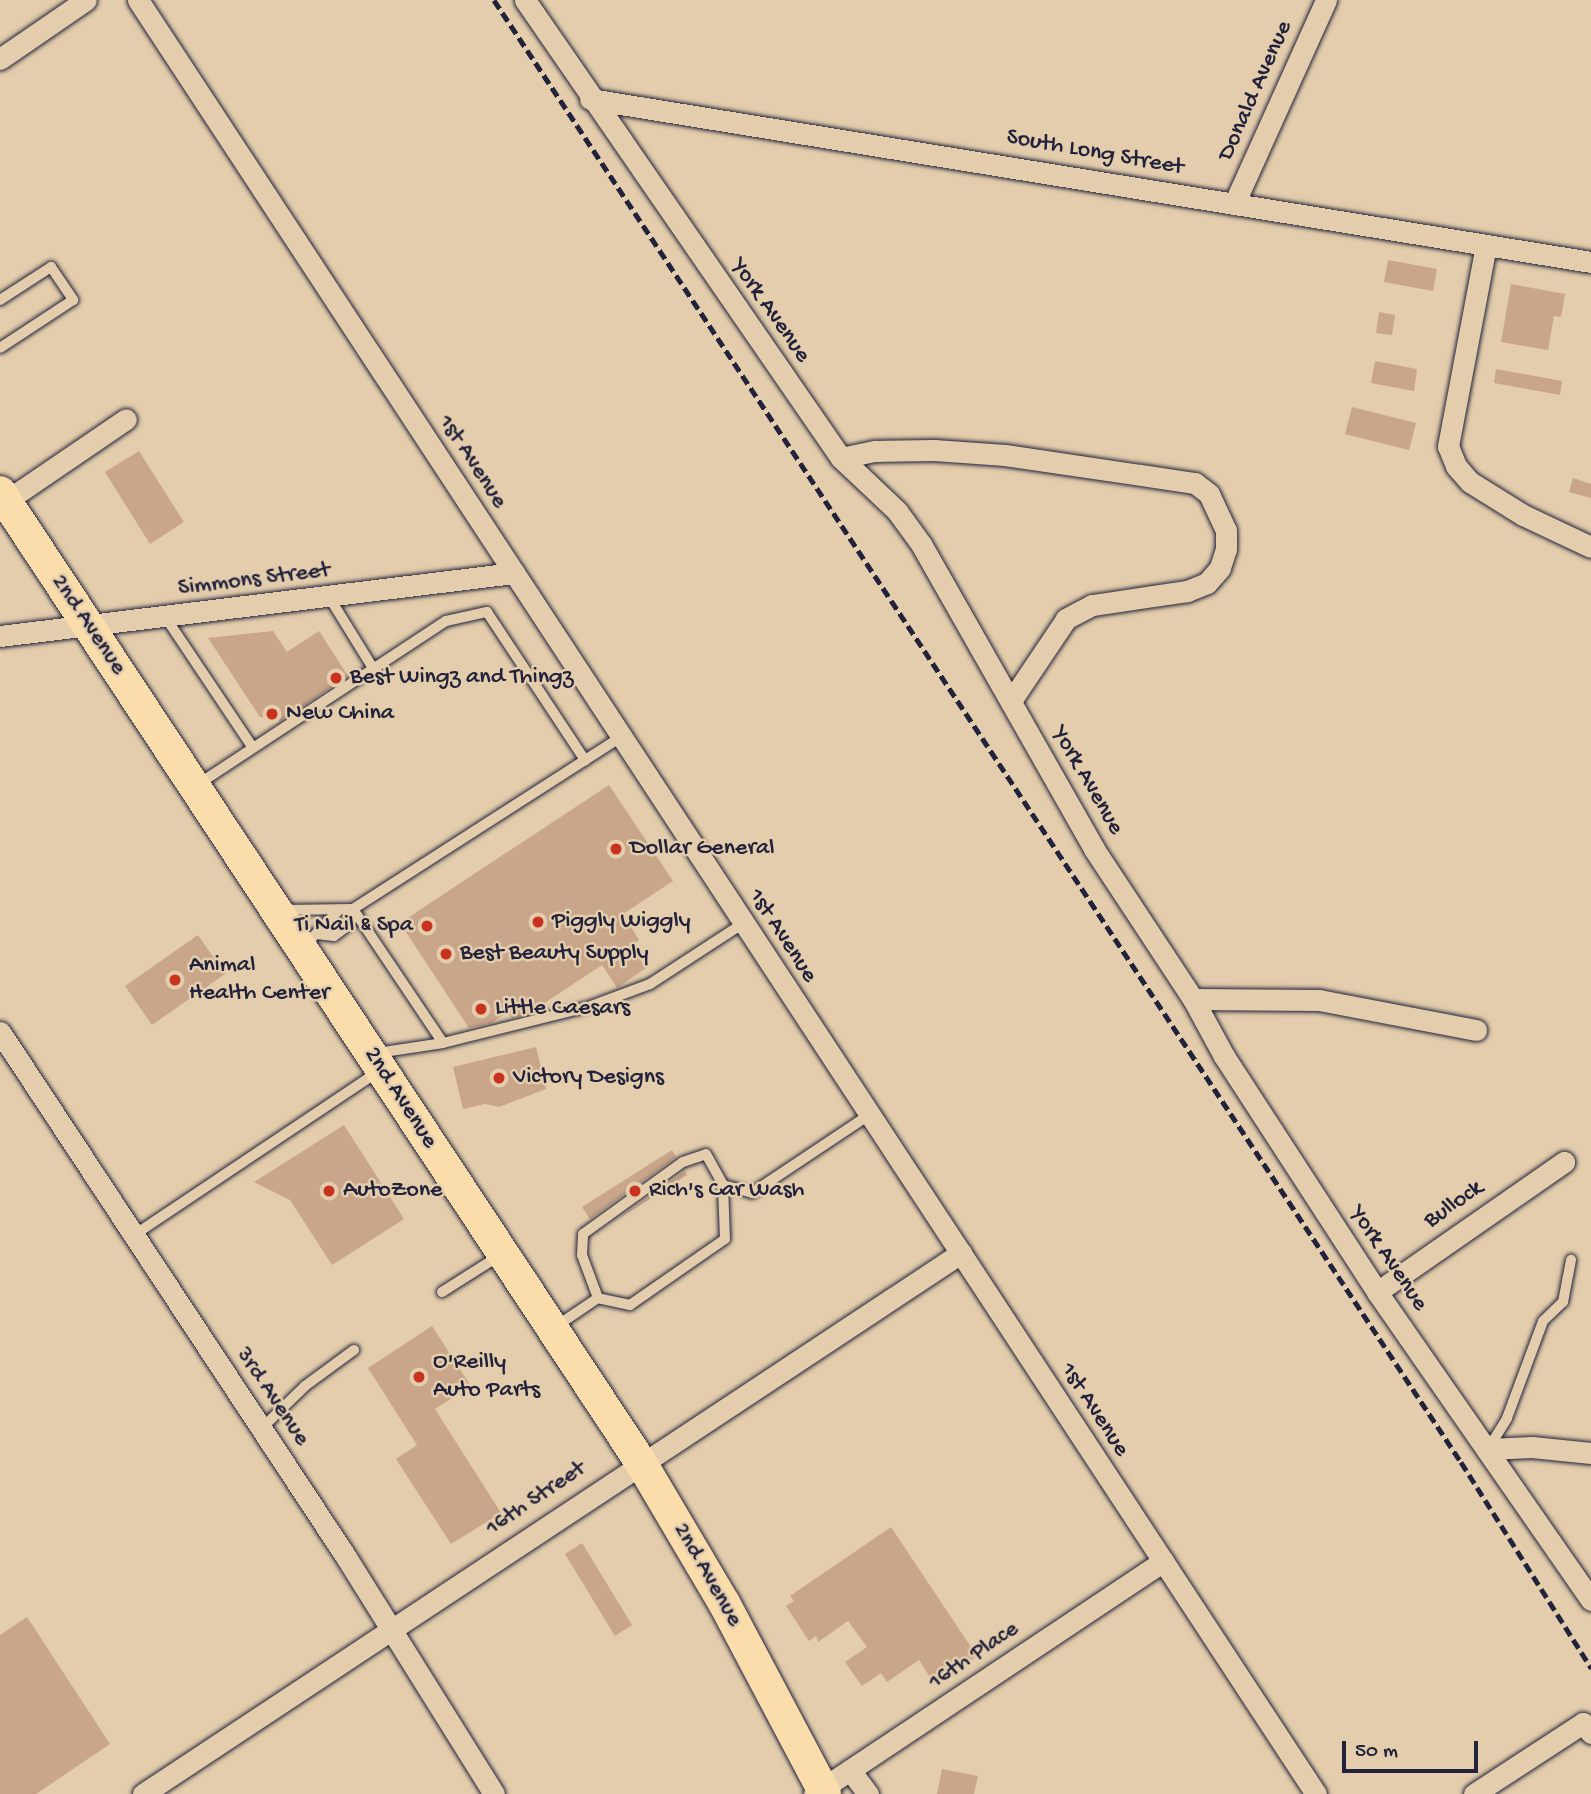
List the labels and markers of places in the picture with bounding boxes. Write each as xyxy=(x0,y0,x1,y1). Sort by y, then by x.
place label: Best Wingz and Thingz xyxy=(350,664,573,692)
marker: Best Wingz and Thingz xyxy=(328,670,344,686)
place label: New China xyxy=(286,700,394,728)
marker: New China xyxy=(264,706,280,722)
place label: Dollar General xyxy=(630,835,775,863)
marker: Dollar General xyxy=(608,841,624,857)
place label: Piggly Wiggly xyxy=(552,908,691,936)
place label: Ti Nail & Spa xyxy=(295,912,413,940)
marker: Piggly Wiggly xyxy=(530,914,546,930)
marker: Ti Nail & Spa xyxy=(419,918,435,934)
place label: Best Beauty Supply xyxy=(460,940,649,968)
marker: Best Beauty Supply xyxy=(438,946,454,962)
place label: Animal Health Center xyxy=(189,952,330,1008)
marker: Animal Health Center xyxy=(167,972,183,988)
place label: Little Caesars xyxy=(495,995,630,1023)
marker: Little Caesars xyxy=(473,1001,489,1017)
place label: Victory Designs xyxy=(513,1064,664,1092)
marker: Victory Designs xyxy=(491,1070,507,1086)
place label: AutoZone xyxy=(343,1177,442,1205)
place label: Rich's Car Wash xyxy=(649,1177,804,1205)
marker: AutoZone xyxy=(321,1183,337,1199)
marker: Rich's Car Wash xyxy=(627,1183,643,1199)
place label: O'Reilly Auto Parts xyxy=(433,1349,540,1405)
marker: O'Reilly Auto Parts xyxy=(411,1369,427,1385)

